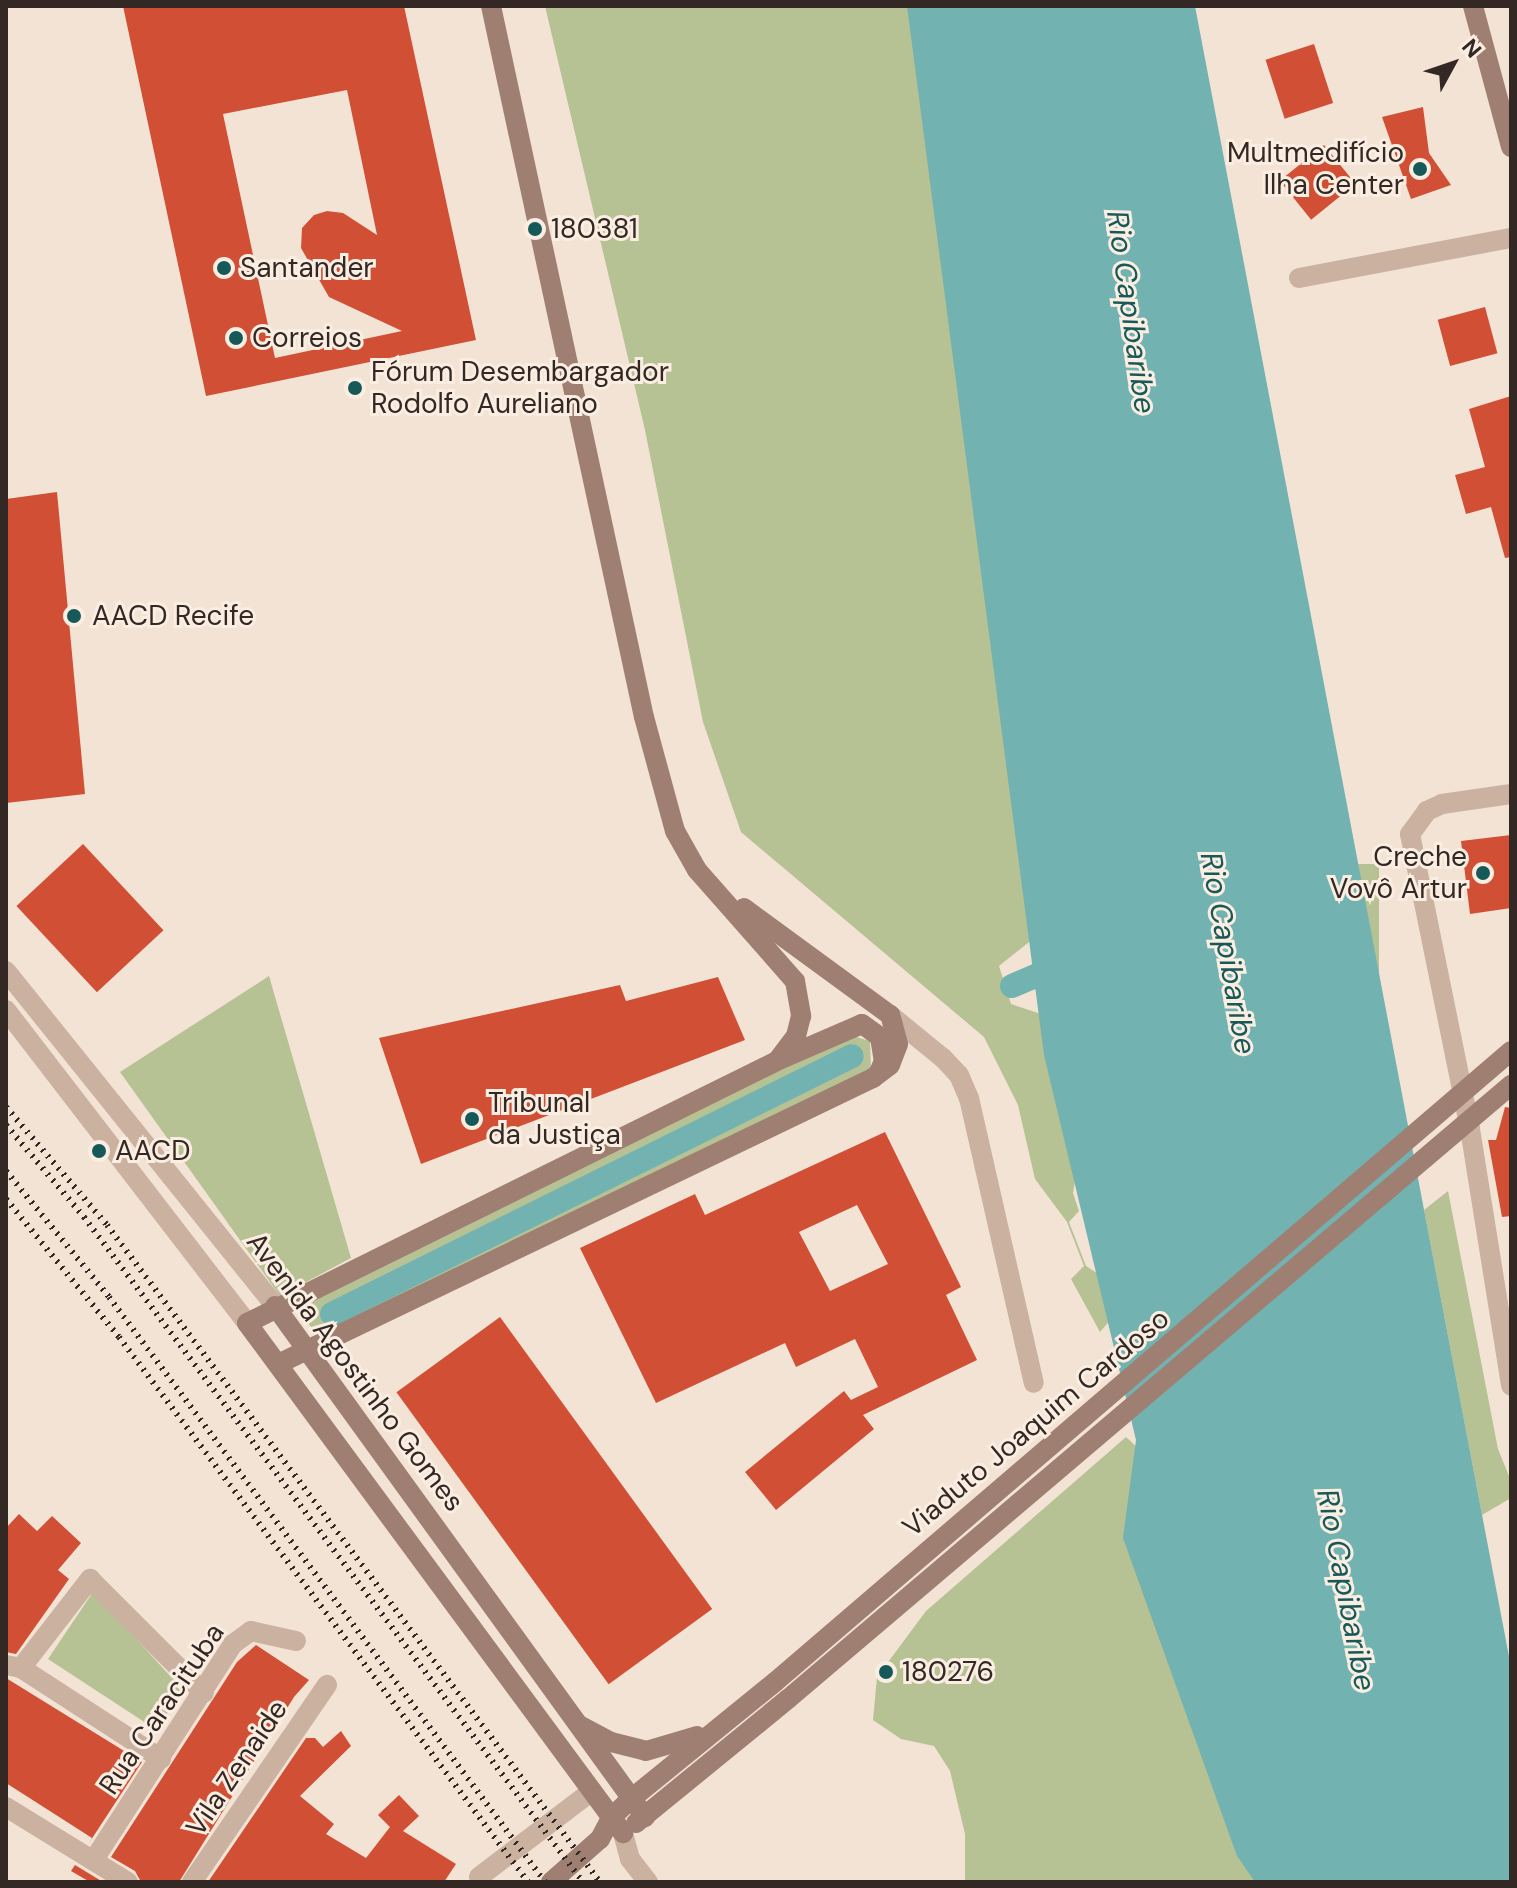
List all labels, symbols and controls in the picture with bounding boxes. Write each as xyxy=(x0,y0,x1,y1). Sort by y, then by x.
north arrow xyxy=(1413,24,1493,104)
text: N xyxy=(1455,33,1488,64)
place label: Multmedifício Ilha Center xyxy=(1227,136,1404,202)
marker: Multmedifício Ilha Center xyxy=(1411,160,1429,178)
water label: Rio Capibaribe xyxy=(1099,208,1163,416)
place label: 180381 xyxy=(551,212,638,246)
marker: 180381 xyxy=(526,220,544,238)
place label: Santander xyxy=(240,251,374,285)
marker: Santander xyxy=(215,259,233,277)
place label: Correios xyxy=(252,321,362,355)
marker: Correios xyxy=(227,329,245,347)
place label: Fórum Desembargador Rodolfo Aureliano xyxy=(371,355,669,421)
marker: Fórum Desembargador Rodolfo Aureliano xyxy=(346,379,364,397)
place label: AACD Recife xyxy=(92,599,254,633)
marker: AACD Recife xyxy=(63,605,85,627)
place label: Creche Vovô Artur xyxy=(1330,840,1467,906)
water label: Rio Capibaribe xyxy=(1192,849,1264,1057)
marker: Creche Vovô Artur xyxy=(1474,864,1492,882)
place label: Tribunal da Justiça xyxy=(488,1086,621,1152)
marker: Tribunal da Justiça xyxy=(463,1110,481,1128)
place label: AACD xyxy=(115,1134,190,1168)
marker: AACD xyxy=(90,1142,108,1160)
street label: Avenida Agostinho Gomes xyxy=(239,1226,471,1518)
street label: Viaduto Joaquim Cardoso xyxy=(896,1302,1176,1544)
water label: Rio Capibaribe xyxy=(1309,1486,1383,1694)
street label: Rua Caracituba xyxy=(92,1617,232,1801)
place label: 180276 xyxy=(902,1655,994,1689)
marker: 180276 xyxy=(877,1663,895,1681)
street label: Vila Zenaide xyxy=(179,1694,295,1842)

